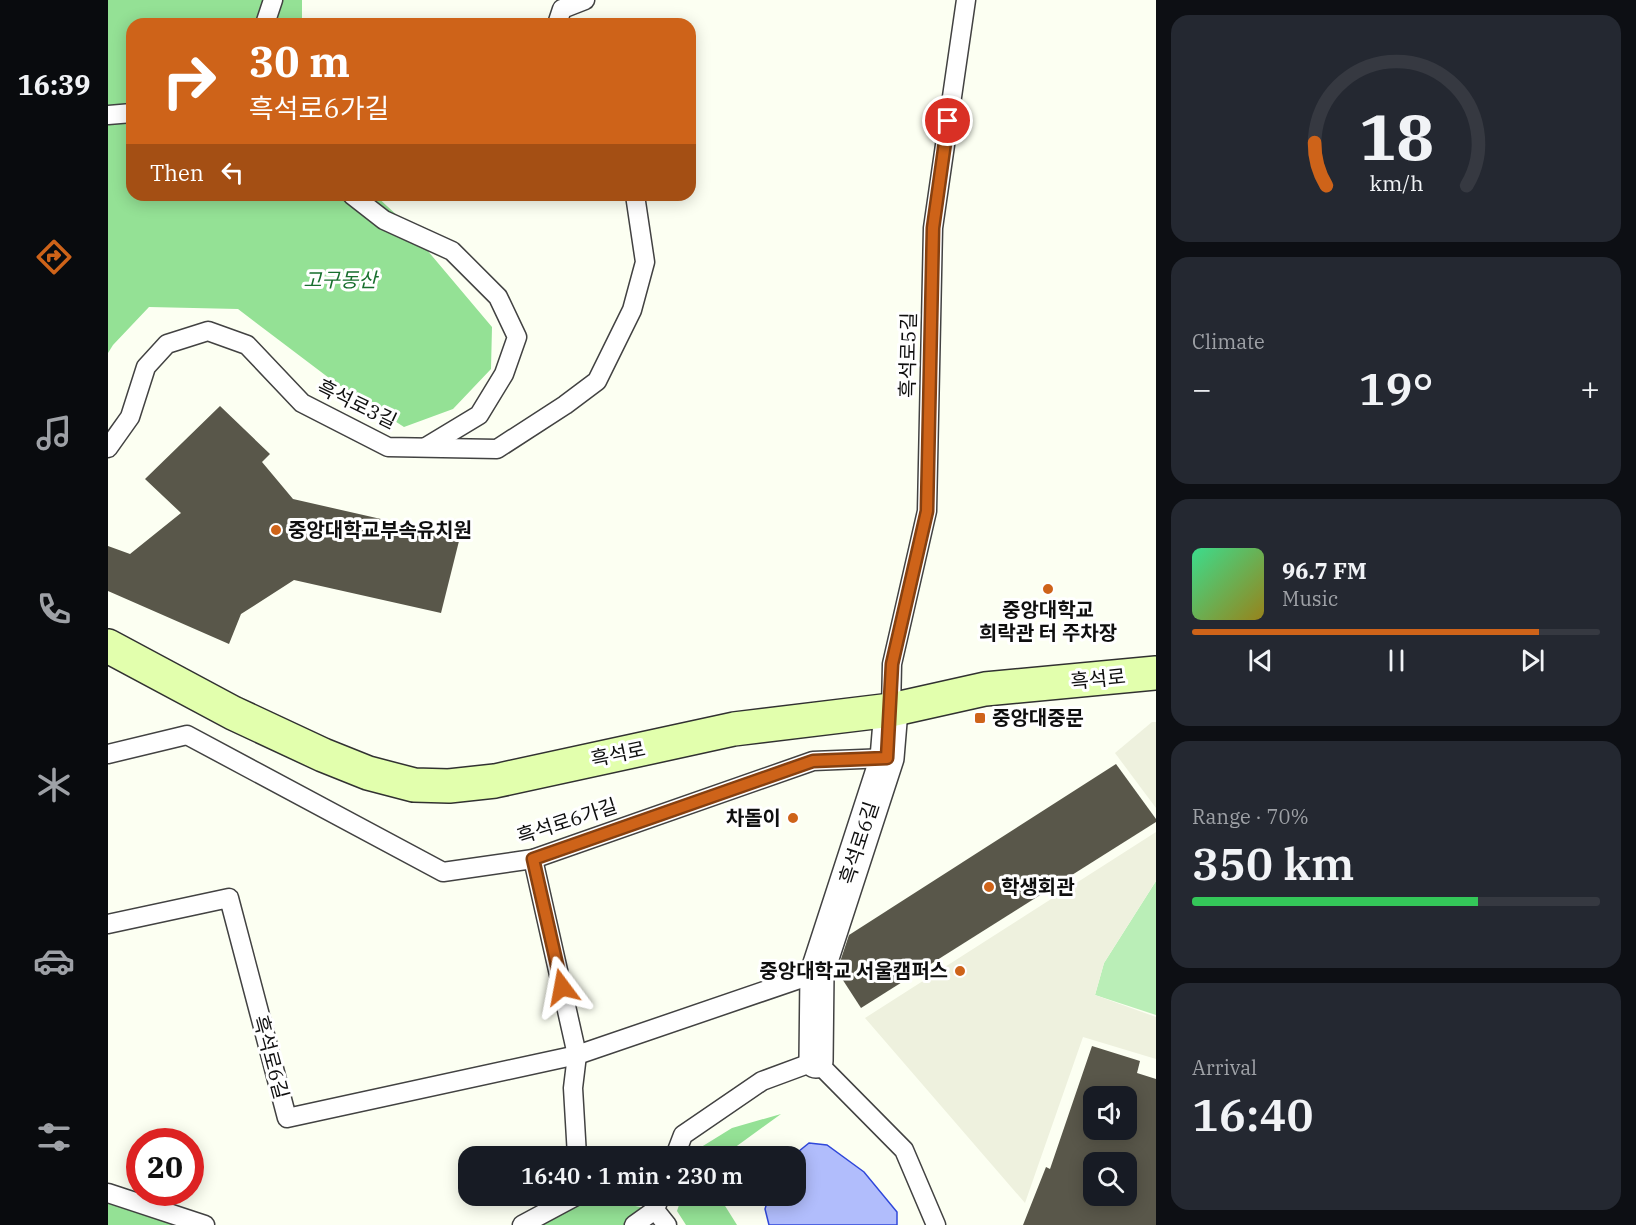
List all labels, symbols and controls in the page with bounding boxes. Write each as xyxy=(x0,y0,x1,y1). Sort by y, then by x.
text: 30 m xyxy=(249,34,350,89)
icon: right xyxy=(150,42,228,120)
text: 16:39 xyxy=(18,67,90,102)
text: 흑석로6가길 xyxy=(249,90,389,125)
pin xyxy=(922,95,973,146)
text: 18 xyxy=(1359,96,1433,177)
icon: arrive xyxy=(931,104,964,137)
icon: left xyxy=(216,156,249,189)
text: Then xyxy=(150,158,204,187)
text: km/h xyxy=(1369,169,1423,197)
icon: directions xyxy=(33,236,75,278)
park label: 고구동산 xyxy=(303,266,379,293)
street label: 흑석로5길 xyxy=(893,312,922,398)
text: Climate xyxy=(1192,328,1265,355)
text: 19° xyxy=(1358,359,1434,417)
text: − xyxy=(1192,367,1212,410)
text: + xyxy=(1580,367,1600,410)
street label: 흑석로3길 xyxy=(313,373,402,434)
icon: music xyxy=(33,412,75,454)
place label: 중앙대학교부속유치원 xyxy=(288,516,472,543)
marker: 중앙대학교부속유치원 xyxy=(269,523,283,537)
text: 96.7 FM xyxy=(1282,556,1367,585)
marker: 중앙대학교 희락관 터 주차장 xyxy=(1041,582,1055,596)
text: Music xyxy=(1282,585,1338,612)
icon: phone xyxy=(33,588,75,630)
place label: 중앙대학교 희락관 터 주차장 xyxy=(979,596,1117,646)
icon: previous xyxy=(1244,644,1277,677)
icon: pause xyxy=(1380,644,1413,677)
icon: next xyxy=(1516,644,1549,677)
street label: 흑석로 xyxy=(1069,662,1127,695)
place label: 중앙대중문 xyxy=(992,704,1084,731)
marker: 중앙대중문 xyxy=(973,711,987,725)
street label: 흑석로 xyxy=(588,735,648,772)
icon: climate xyxy=(33,764,75,806)
street label: 흑석로6가길 xyxy=(513,792,620,849)
street label: 흑석로6길 xyxy=(832,798,885,888)
text: Range · 70% xyxy=(1192,803,1309,830)
place label: 차돌이 xyxy=(726,804,781,831)
marker: 차돌이 xyxy=(786,811,800,825)
text: 350 km xyxy=(1192,834,1354,892)
place label: 학생회관 xyxy=(1001,873,1075,900)
marker: 학생회관 xyxy=(982,880,996,894)
icon: car xyxy=(33,940,75,982)
position arrow xyxy=(530,955,594,1019)
place label: 중앙대학교 서울캠퍼스 xyxy=(759,957,948,984)
marker: 중앙대학교 서울캠퍼스 xyxy=(953,964,967,978)
street label: 흑석로6길 xyxy=(247,1012,296,1102)
text: Arrival xyxy=(1192,1054,1257,1081)
text: 16:40 xyxy=(1192,1085,1313,1143)
map controls xyxy=(1083,1086,1137,1206)
button: sound xyxy=(1083,1086,1137,1140)
icon: filters xyxy=(33,1116,75,1158)
speed limit sign: 20 xyxy=(126,1128,204,1206)
button: search xyxy=(1083,1152,1137,1206)
text: 16:40 · 1 min · 230 m xyxy=(521,1161,743,1190)

